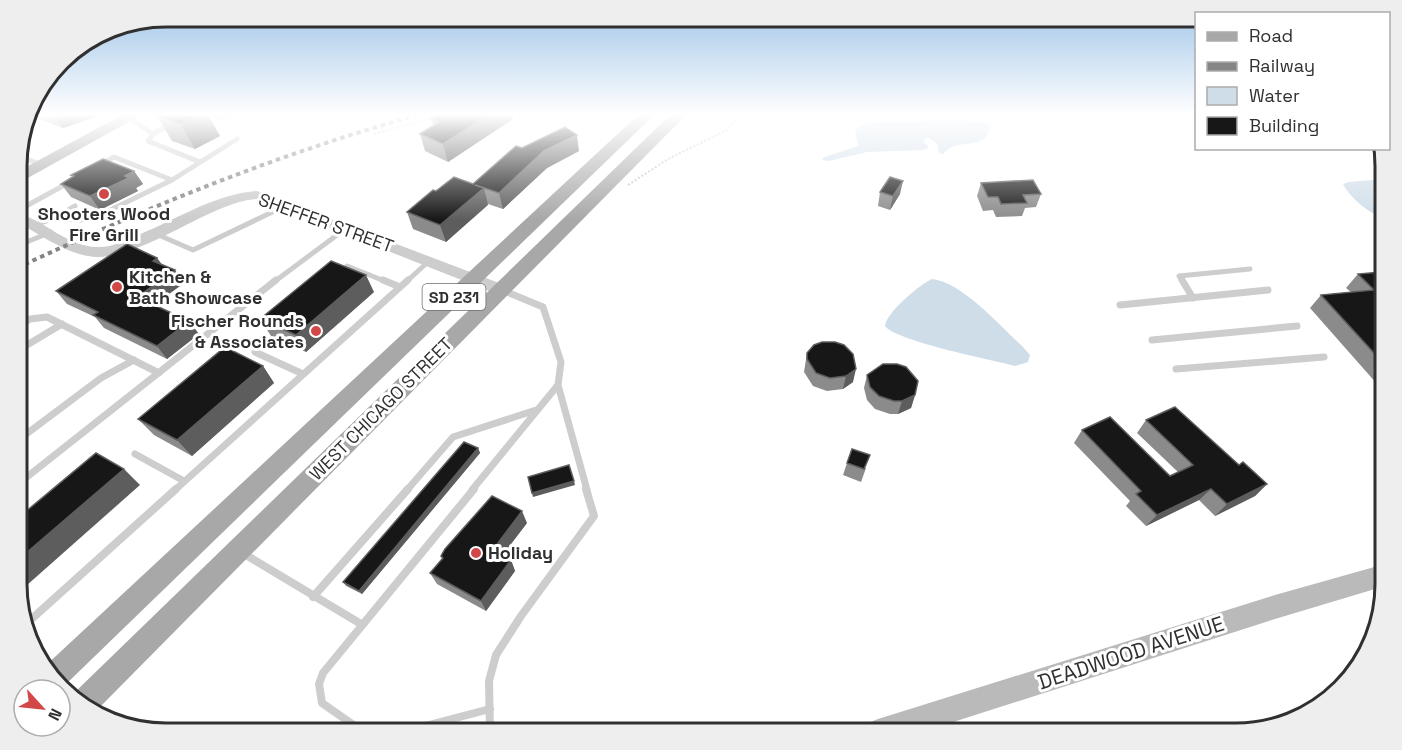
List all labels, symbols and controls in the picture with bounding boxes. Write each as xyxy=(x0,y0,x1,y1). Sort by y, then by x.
legend xyxy=(1195,12,1390,150)
text: Road xyxy=(1249,24,1293,47)
text: Railway xyxy=(1249,54,1315,77)
text: Water xyxy=(1249,84,1300,107)
text: Building xyxy=(1249,114,1319,137)
marker: Shooters Wood Fire Grill xyxy=(97,187,111,201)
street label: SHEFFER STREET xyxy=(256,187,397,258)
place label: Shooters Wood Fire Grill xyxy=(38,202,170,246)
place label: Kitchen & Bath Showcase xyxy=(129,265,262,309)
marker: Kitchen & Bath Showcase xyxy=(110,280,124,294)
road number: SD 231 xyxy=(422,284,486,310)
place label: Fischer Rounds & Associates xyxy=(171,309,304,353)
marker: Fischer Rounds & Associates xyxy=(309,324,323,338)
street label: WEST CHICAGO STREET xyxy=(304,332,457,485)
place label: Holiday xyxy=(488,541,553,564)
marker: Holiday xyxy=(469,546,483,560)
street label: DEADWOOD AVENUE xyxy=(1034,610,1227,695)
north arrow xyxy=(12,678,72,738)
text: N xyxy=(43,705,67,724)

